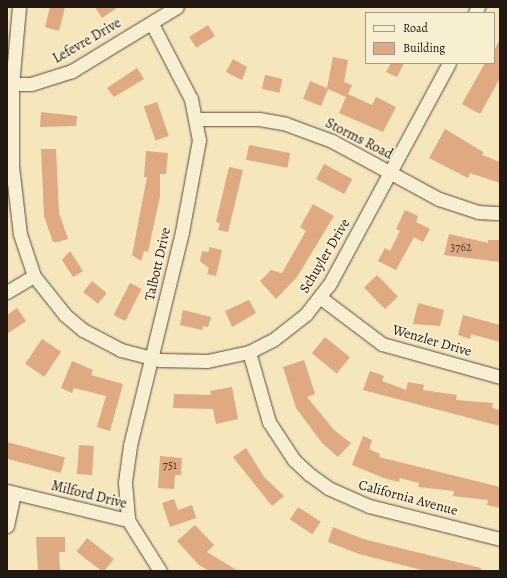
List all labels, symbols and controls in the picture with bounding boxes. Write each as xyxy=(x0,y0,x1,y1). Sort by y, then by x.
legend xyxy=(365,12,495,64)
street label: Lefevre Drive xyxy=(50,15,124,67)
text: Road xyxy=(403,20,428,36)
text: Building xyxy=(403,40,445,56)
street label: Storms Road xyxy=(322,115,396,163)
street label: Schuyler Drive xyxy=(296,216,354,296)
street label: Talbott Drive xyxy=(141,226,175,302)
house number: 3762 xyxy=(450,241,472,255)
street label: Wenzler Drive xyxy=(390,322,474,360)
house number: 751 xyxy=(163,459,177,473)
street label: Milford Drive xyxy=(49,477,129,513)
street label: California Avenue xyxy=(357,477,459,519)

